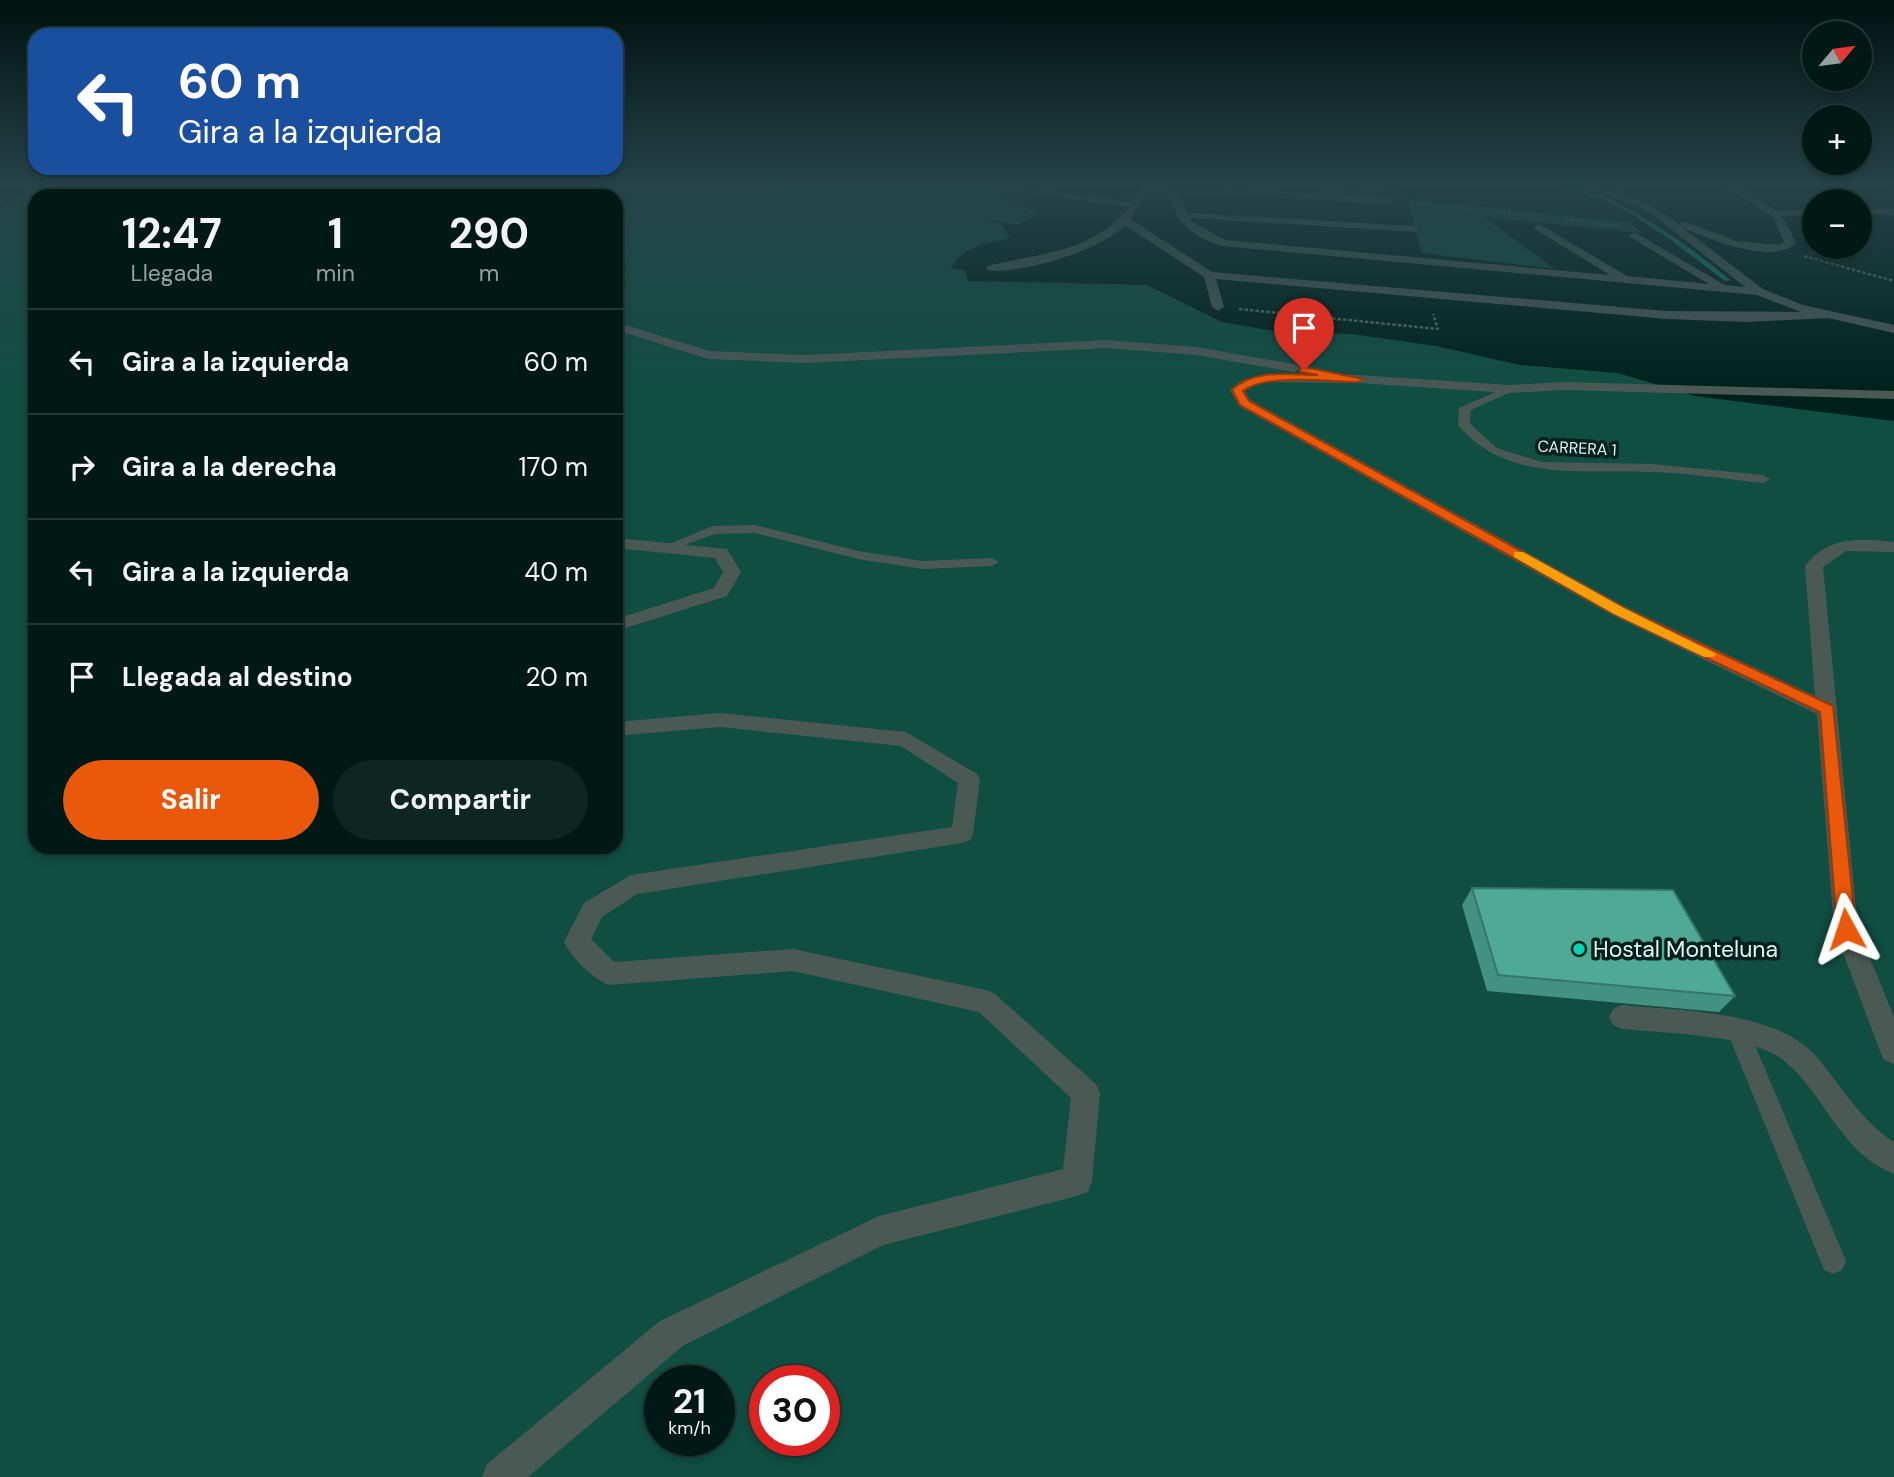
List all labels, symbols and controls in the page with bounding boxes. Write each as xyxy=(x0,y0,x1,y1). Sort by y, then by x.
north arrow xyxy=(1802,21,1872,91)
map controls xyxy=(1802,21,1872,259)
text: 60 m xyxy=(178,49,301,113)
icon: left xyxy=(63,56,154,147)
button: + xyxy=(1802,105,1872,175)
text: Gira a la izquierda xyxy=(178,111,442,153)
button: − xyxy=(1802,189,1872,259)
text: 12:47 xyxy=(122,206,222,261)
text: 1 xyxy=(328,206,343,261)
text: 290 xyxy=(449,206,529,261)
text: Llegada xyxy=(131,258,213,288)
text: min xyxy=(316,258,355,288)
text: m xyxy=(479,258,499,288)
pin xyxy=(1274,298,1334,370)
icon: arrive xyxy=(1285,309,1323,347)
icon: left xyxy=(63,343,101,381)
text: Gira a la izquierda xyxy=(122,345,349,379)
text: 60 m xyxy=(524,345,588,379)
street label: CARRERA 1 xyxy=(1537,435,1617,461)
icon: right xyxy=(63,448,101,486)
text: Gira a la derecha xyxy=(122,450,337,484)
text: 170 m xyxy=(519,450,588,484)
icon: left xyxy=(63,553,101,591)
text: Gira a la izquierda xyxy=(122,555,349,589)
text: 40 m xyxy=(524,555,588,589)
icon: arrive xyxy=(63,658,101,696)
text: Llegada al destino xyxy=(122,660,353,694)
text: 20 m xyxy=(525,660,588,694)
button: Salir xyxy=(63,760,319,840)
button: Compartir xyxy=(333,760,588,840)
position arrow xyxy=(1809,892,1883,966)
place label: Hostal Monteluna xyxy=(1593,934,1778,964)
marker: Hostal Monteluna xyxy=(1571,941,1587,957)
speed limit sign: 30 xyxy=(749,1365,840,1456)
text: 21 xyxy=(673,1378,706,1424)
text: km/h xyxy=(668,1416,711,1440)

